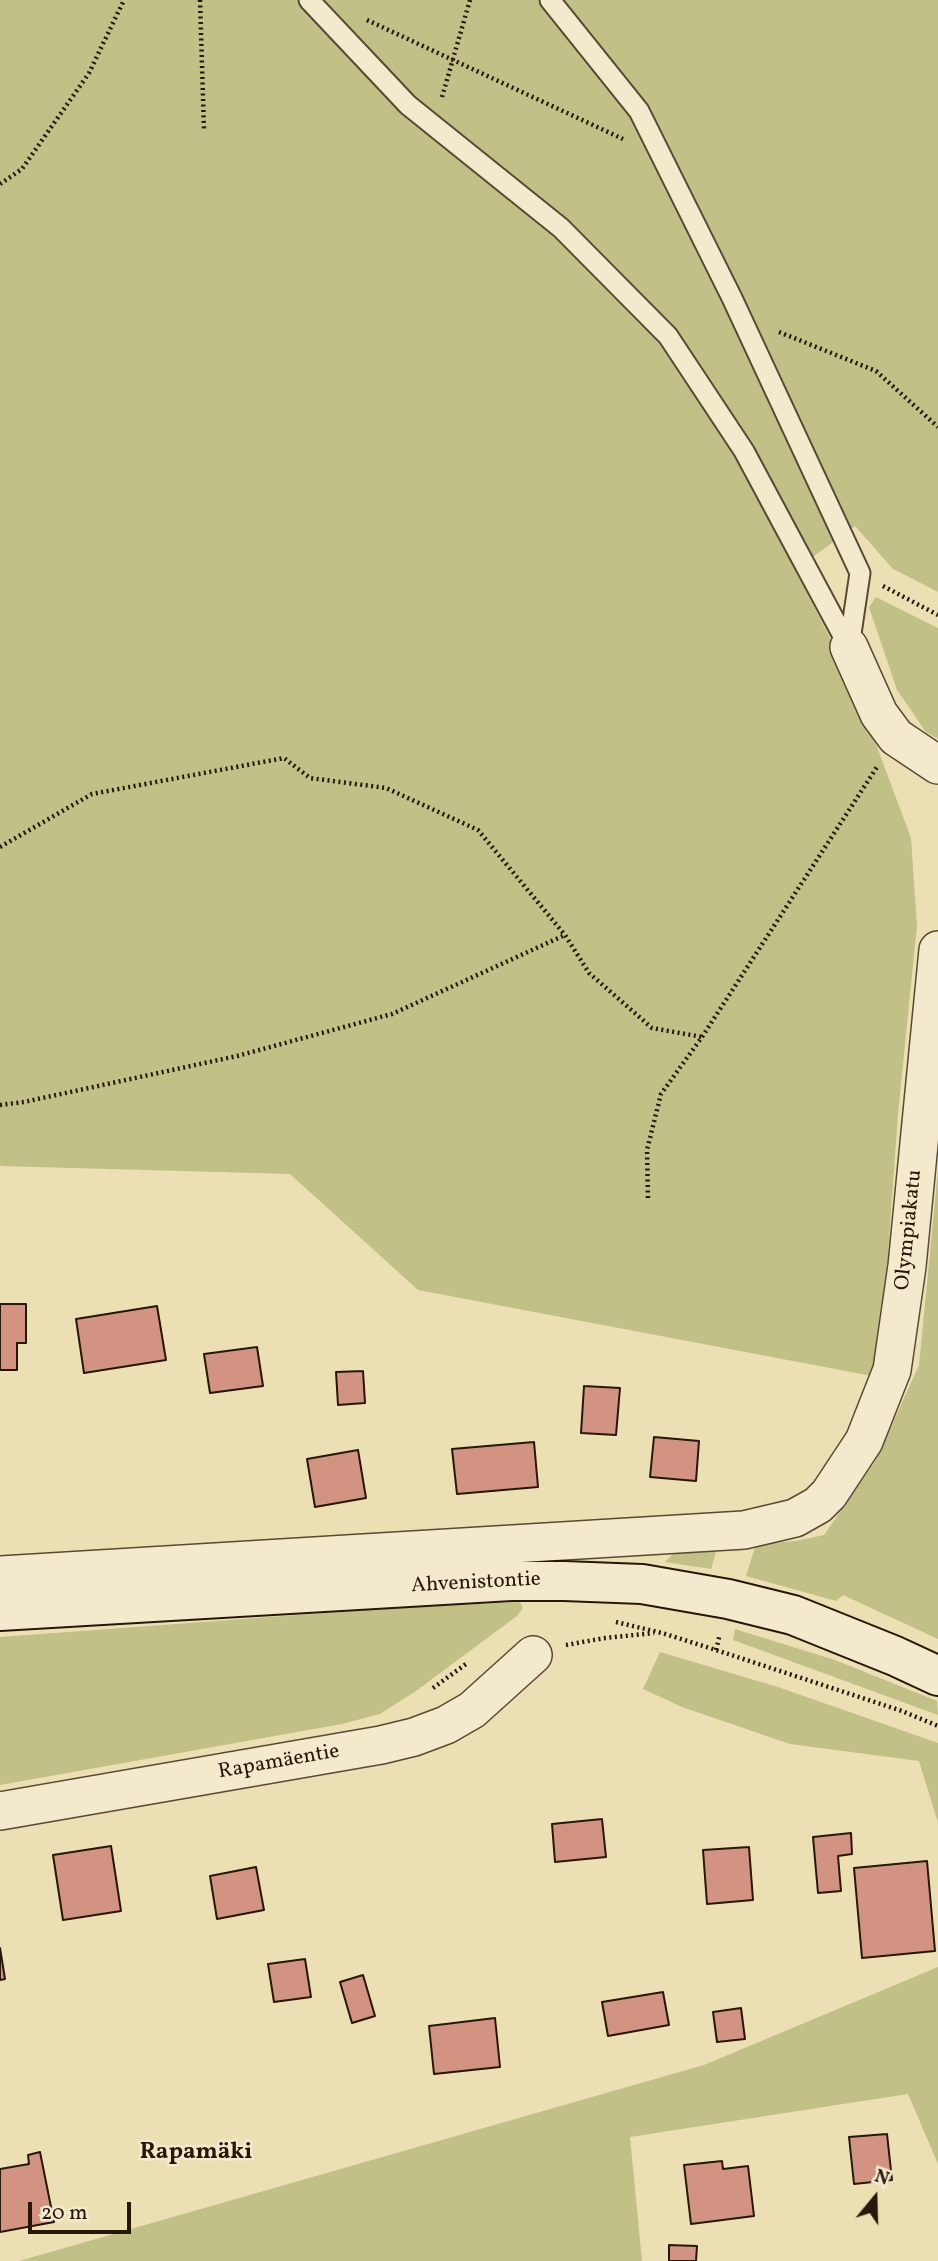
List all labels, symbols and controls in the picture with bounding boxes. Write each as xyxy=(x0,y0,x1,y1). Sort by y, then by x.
street label: Olympiakatu xyxy=(891,1168,929,1292)
street label: Ahvenistontie xyxy=(411,1568,541,1600)
street label: Rapamäentie xyxy=(216,1740,342,1786)
district label: Rapamäki xyxy=(140,2140,252,2168)
north arrow xyxy=(840,2163,910,2233)
text: N xyxy=(871,2164,893,2193)
scale bar xyxy=(32,2188,135,2232)
text: 20 m xyxy=(41,2199,87,2228)

